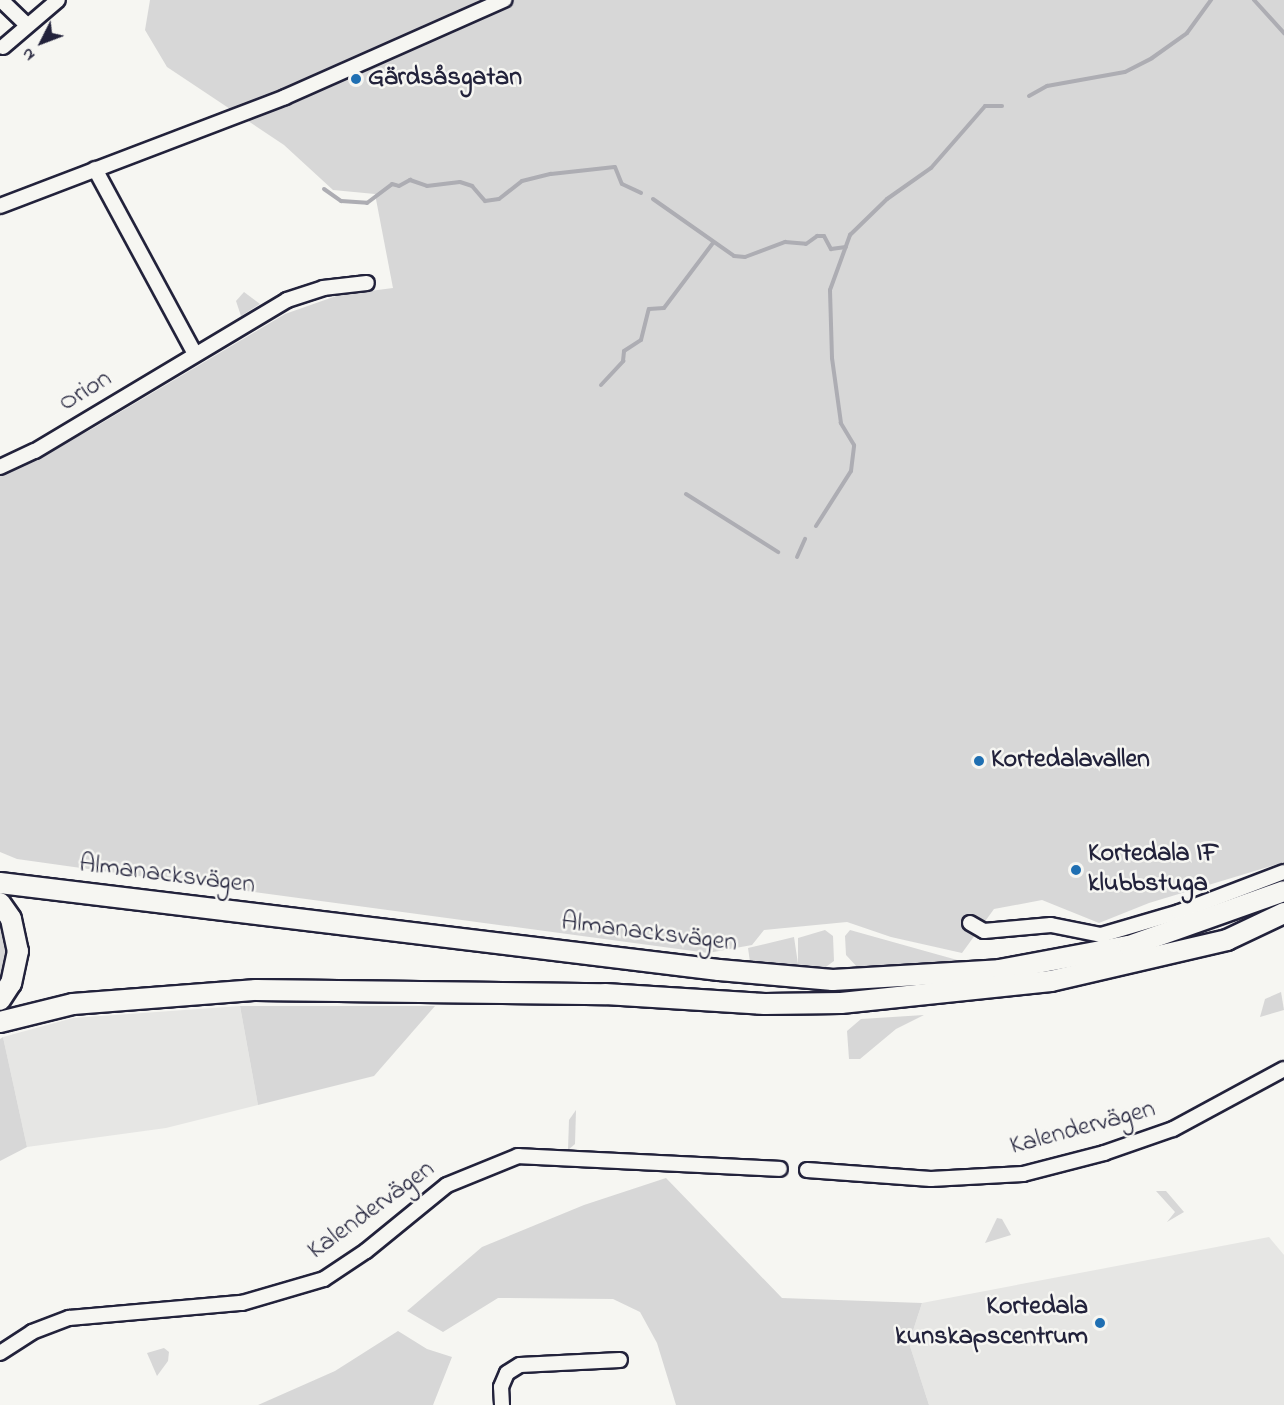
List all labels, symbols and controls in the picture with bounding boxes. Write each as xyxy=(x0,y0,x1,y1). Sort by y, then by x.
north arrow xyxy=(12,12,72,72)
text: N xyxy=(16,42,41,66)
place label: Gärdsåsgatan xyxy=(368,63,522,95)
marker: Gärdsåsgatan xyxy=(349,72,363,86)
street label: Orion xyxy=(54,364,118,420)
place label: Kortedalavallen xyxy=(991,745,1150,777)
marker: Kortedalavallen xyxy=(972,754,986,768)
place label: Kortedala IF klubbstuga xyxy=(1088,839,1219,900)
street label: Almanacksvägen xyxy=(77,850,257,902)
marker: Kortedala IF klubbstuga xyxy=(1069,863,1083,877)
street label: Almanacksvägen xyxy=(559,908,739,960)
street label: Kalendervägen xyxy=(1007,1095,1159,1163)
street label: Kalendervägen xyxy=(302,1155,442,1267)
place label: Kortedala kunskapscentrum xyxy=(895,1292,1088,1354)
marker: Kortedala kunskapscentrum xyxy=(1093,1316,1107,1330)

